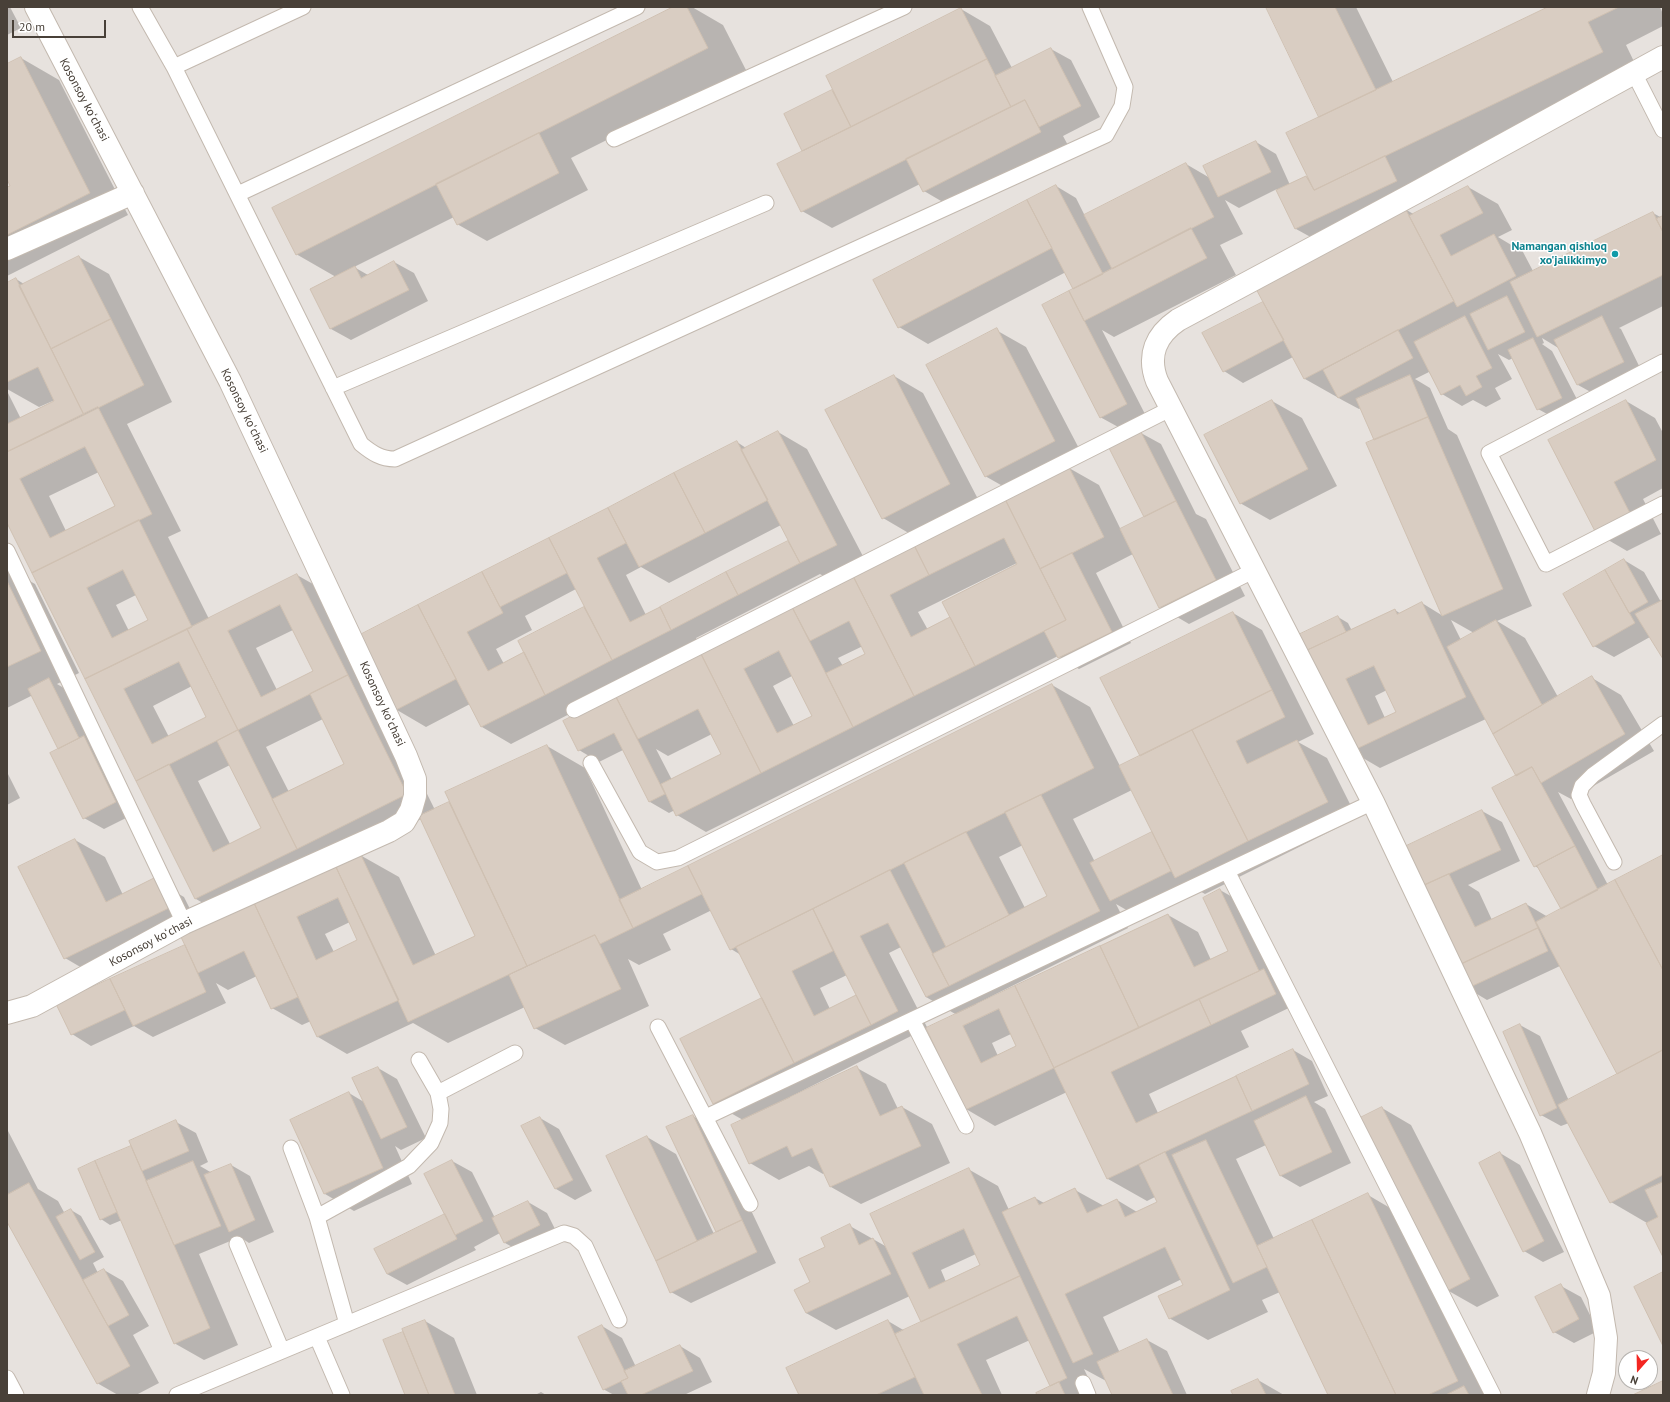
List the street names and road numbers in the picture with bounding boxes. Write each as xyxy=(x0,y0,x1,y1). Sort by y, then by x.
street label: Kosonsoy koʻchasi xyxy=(56,56,112,144)
street label: Kosonsoy koʻchasi xyxy=(217,366,271,456)
street label: Kosonsoy koʻchasi xyxy=(356,659,408,749)
street label: Kosonsoy koʻchasi xyxy=(107,914,195,970)

